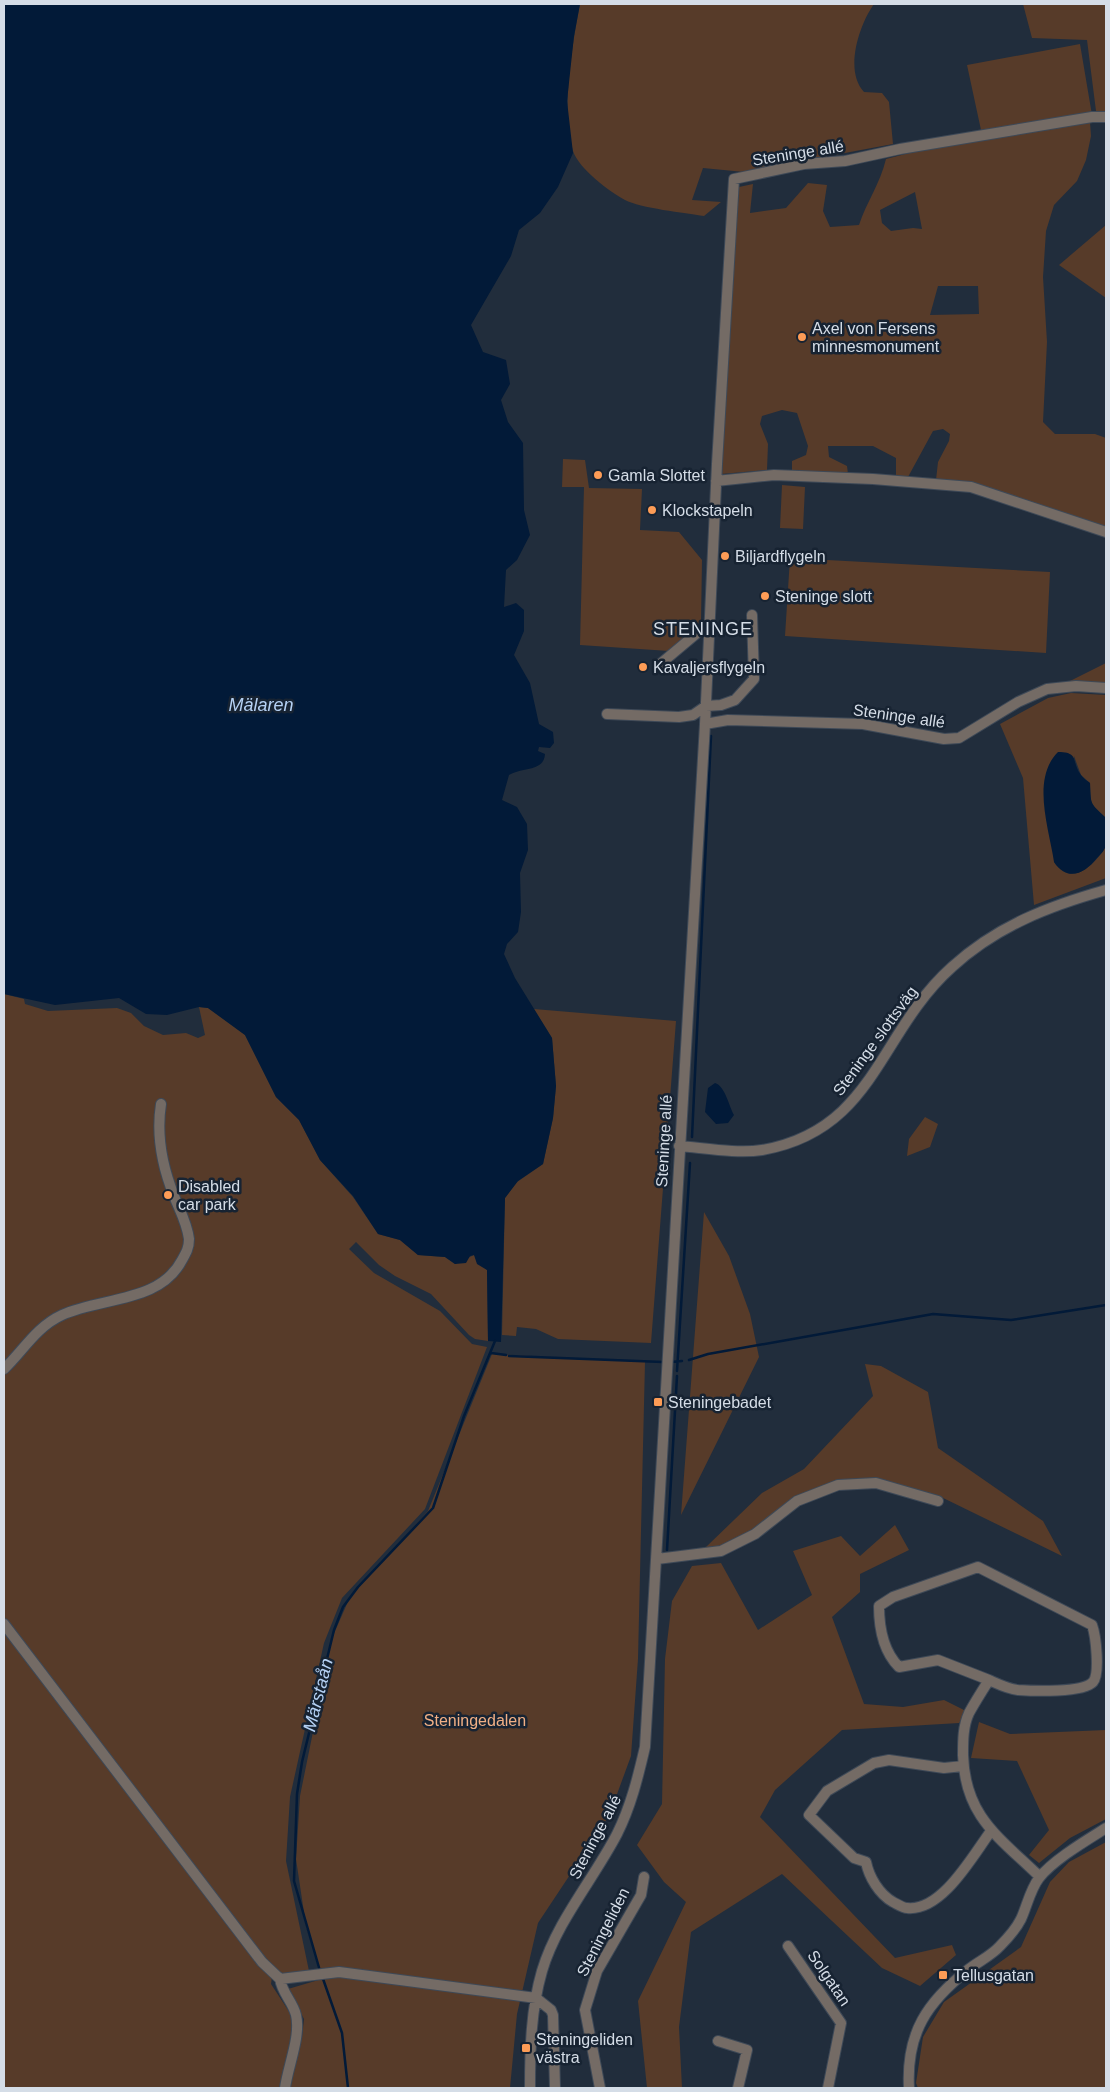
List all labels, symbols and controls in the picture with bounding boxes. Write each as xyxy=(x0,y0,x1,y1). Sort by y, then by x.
street label: Steninge allé xyxy=(751,137,845,169)
place label: Axel von Fersens minnesmonument xyxy=(812,320,940,355)
marker: Axel von Fersens minnesmonument xyxy=(796,331,808,343)
place label: Gamla Slottet xyxy=(608,467,705,484)
marker: Gamla Slottet xyxy=(592,469,604,481)
place label: Klockstapeln xyxy=(662,502,753,519)
marker: Klockstapeln xyxy=(646,504,658,516)
place label: Biljardflygeln xyxy=(735,548,826,565)
marker: Biljardflygeln xyxy=(719,550,731,562)
place label: Steninge slott xyxy=(775,588,873,605)
marker: Steninge slott xyxy=(759,590,771,602)
district label: STENINGE xyxy=(653,619,753,639)
place label: Kavaljersflygeln xyxy=(653,659,765,676)
marker: Kavaljersflygeln xyxy=(637,661,649,673)
water label: Mälaren xyxy=(228,695,294,715)
street label: Steninge allé xyxy=(852,701,946,731)
street label: Steninge slottsväg xyxy=(830,983,920,1099)
street label: Steninge allé xyxy=(653,1094,675,1188)
place label: Disabled car park xyxy=(178,1178,240,1213)
marker: Disabled car park xyxy=(162,1189,174,1201)
place label: Steningebadet xyxy=(668,1394,772,1411)
marker: Steningebadet xyxy=(652,1396,664,1408)
water label: Märstaån xyxy=(299,1656,337,1734)
park label: Steningedalen xyxy=(424,1712,526,1729)
street label: Steninge allé xyxy=(566,1792,624,1882)
street label: Steningeliden xyxy=(573,1885,633,1979)
street label: Solgatan xyxy=(804,1947,854,2009)
place label: Tellusgatan xyxy=(953,1967,1034,1984)
marker: Tellusgatan xyxy=(937,1969,949,1981)
place label: Steningeliden västra xyxy=(536,2031,633,2066)
marker: Steningeliden västra xyxy=(520,2042,532,2054)

